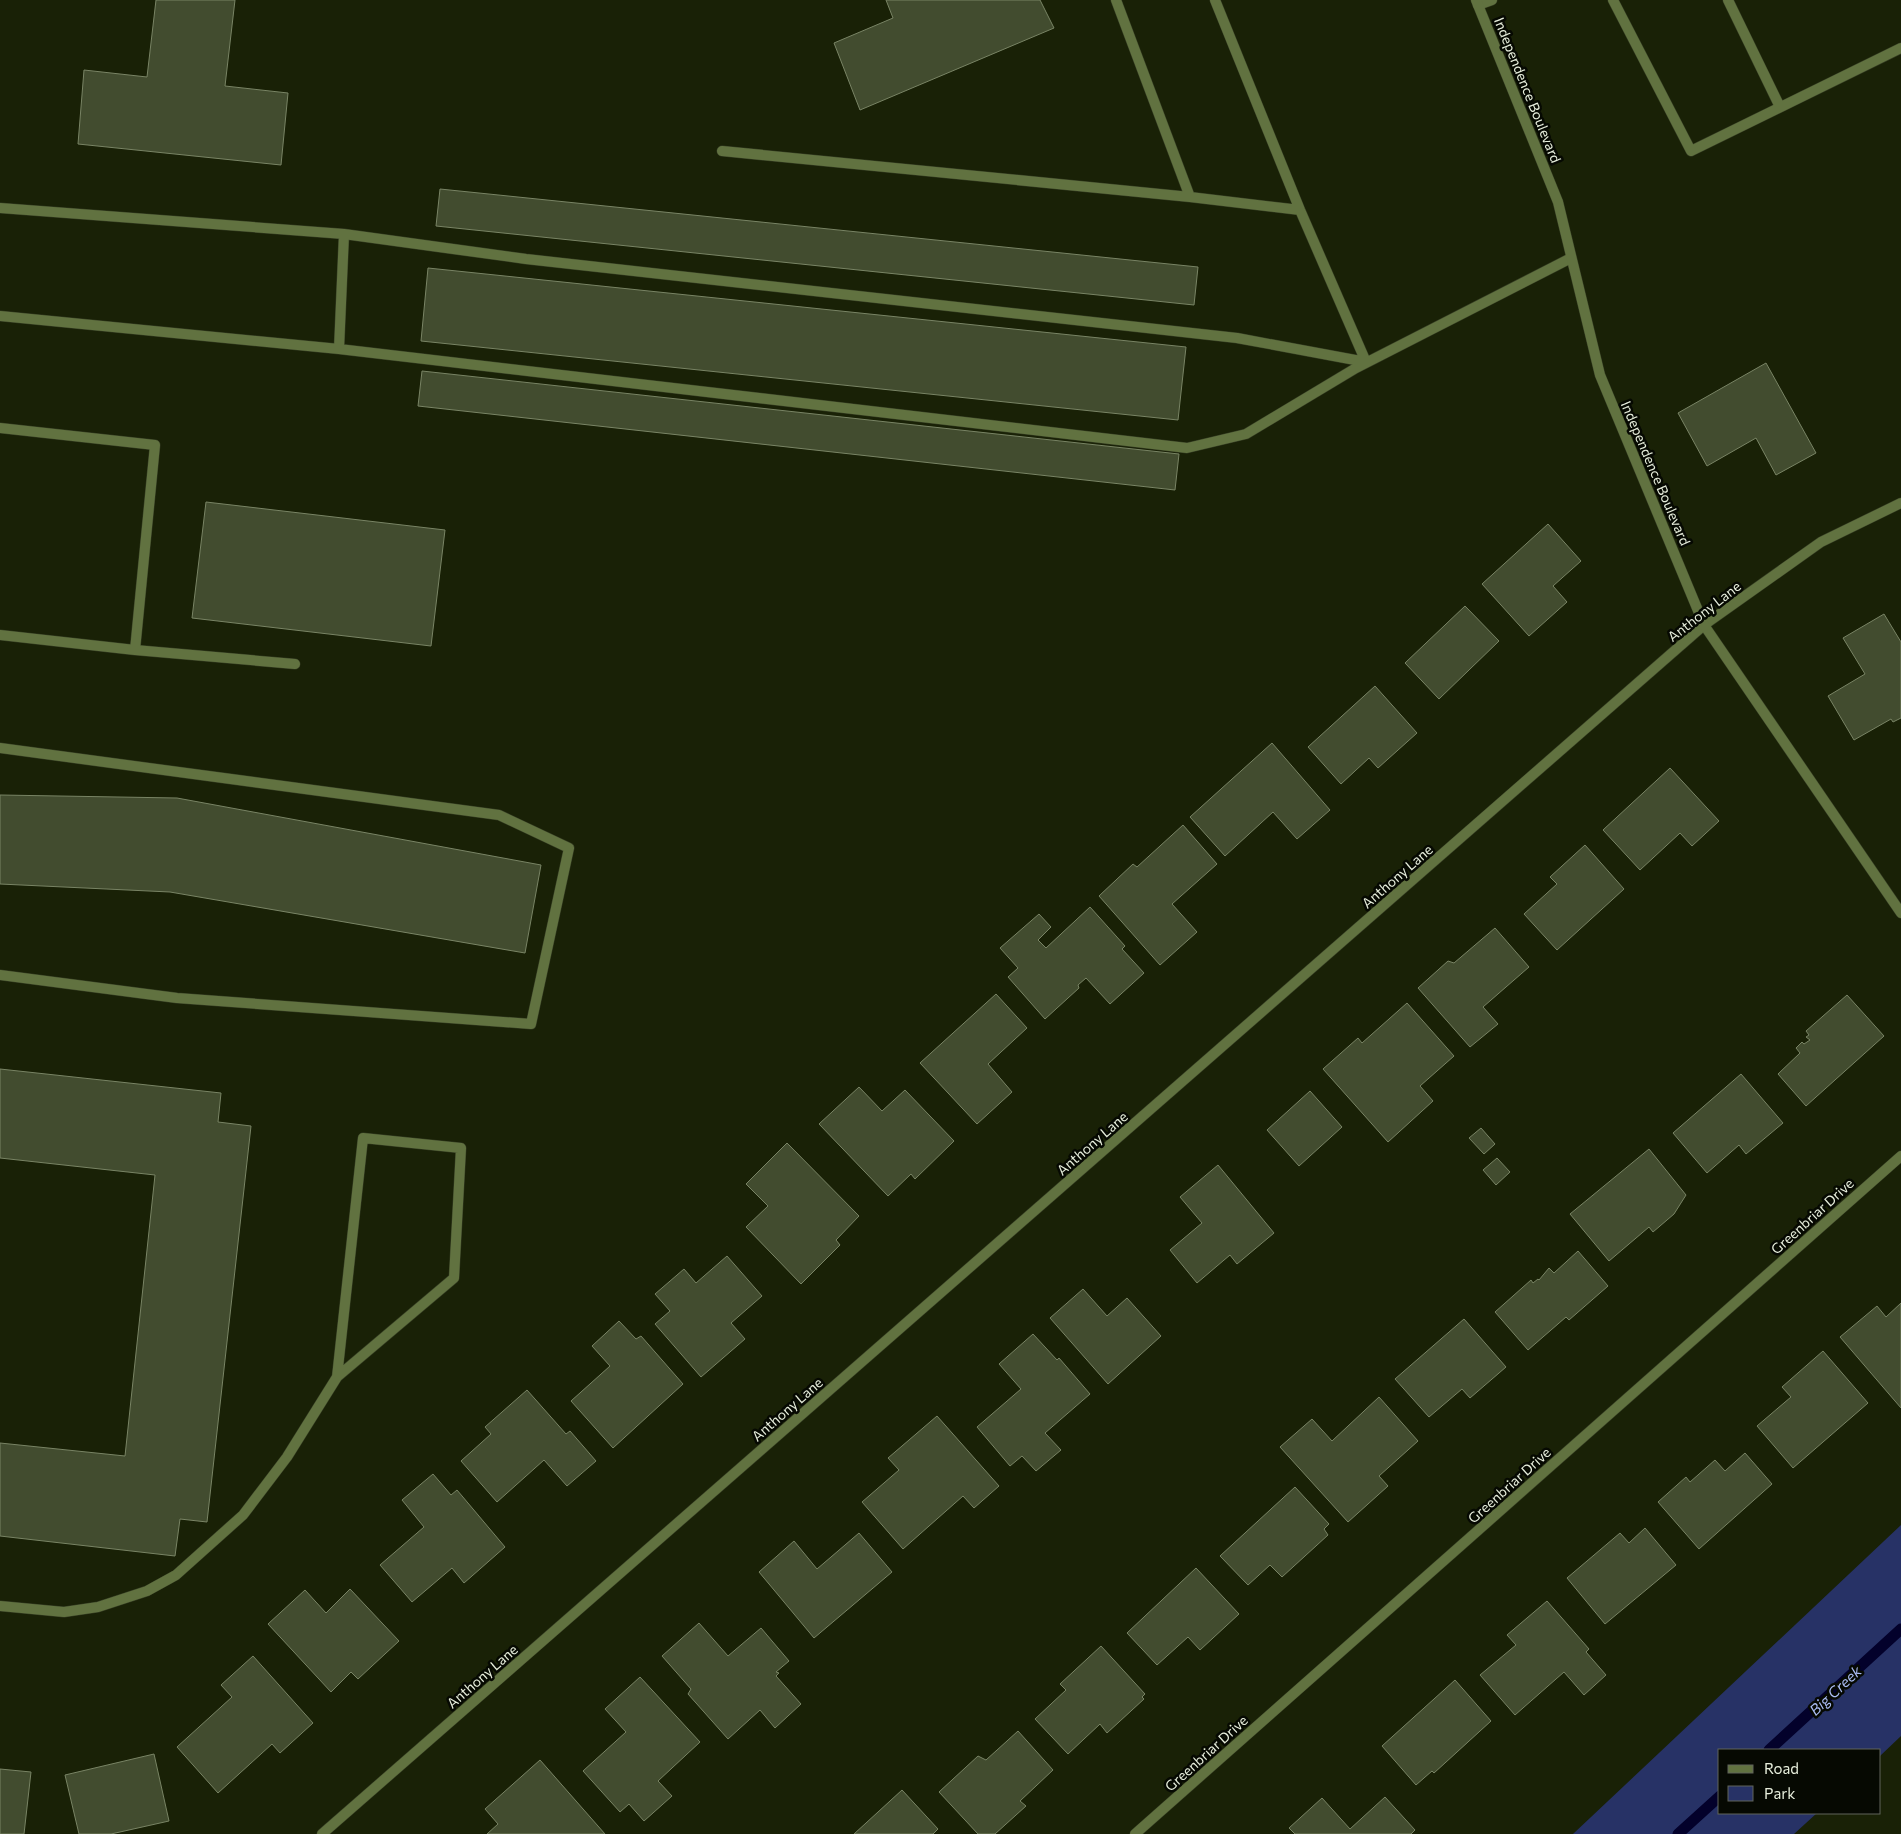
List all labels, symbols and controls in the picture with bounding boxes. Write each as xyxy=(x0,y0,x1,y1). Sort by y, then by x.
street label: Independence Boulevard xyxy=(1491,15,1565,165)
street label: Independence Boulevard xyxy=(1618,398,1694,548)
street label: Anthony Lane xyxy=(1664,577,1744,645)
street label: Anthony Lane xyxy=(1358,841,1436,911)
street label: Anthony Lane xyxy=(1053,1108,1131,1178)
street label: Greenbriar Drive xyxy=(1767,1174,1857,1258)
street label: Anthony Lane xyxy=(748,1374,826,1444)
street label: Greenbriar Drive xyxy=(1464,1443,1554,1527)
street label: Anthony Lane xyxy=(443,1641,521,1711)
water label: Big Creek xyxy=(1805,1661,1865,1719)
street label: Greenbriar Drive xyxy=(1161,1711,1251,1795)
legend xyxy=(1718,1749,1881,1814)
text: Road xyxy=(1764,1759,1799,1777)
text: Park xyxy=(1764,1784,1795,1802)

